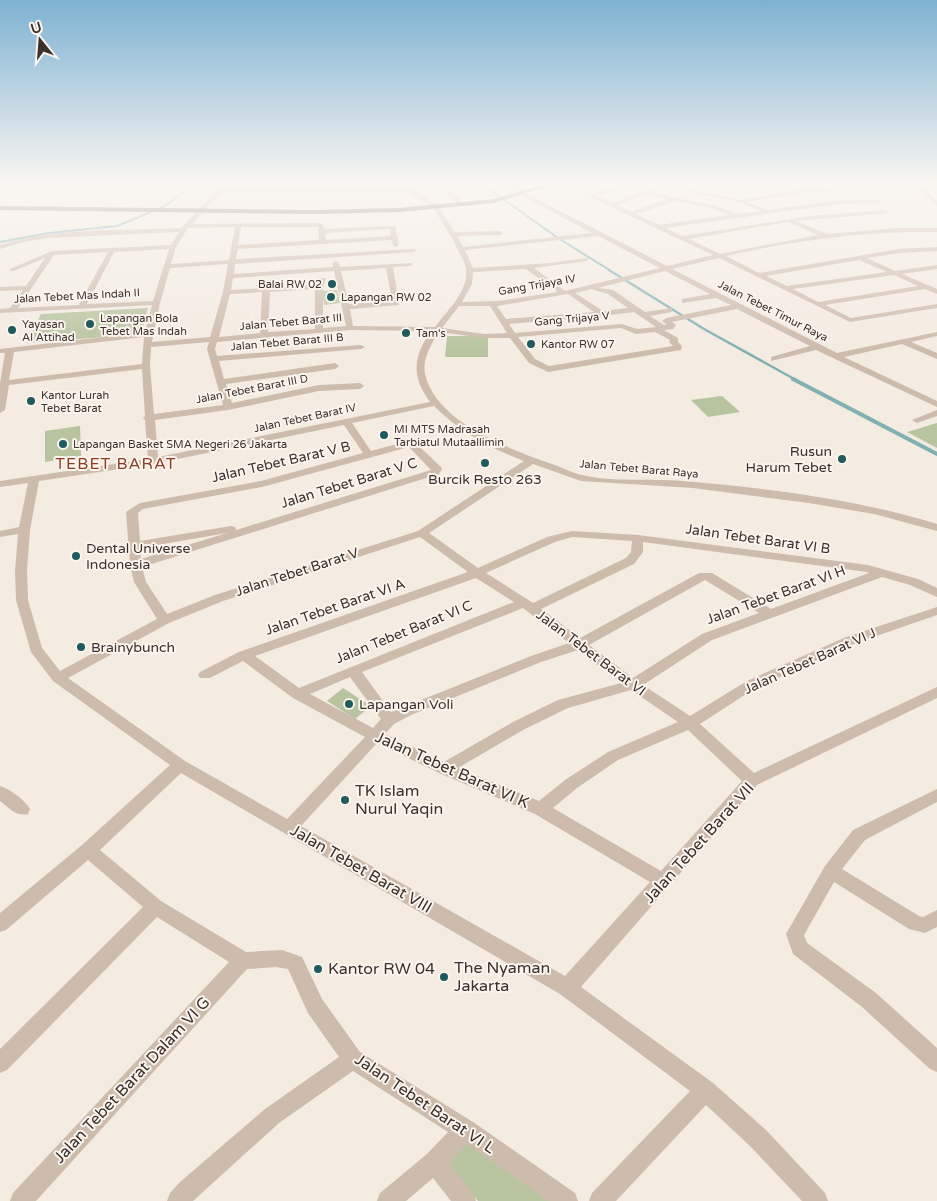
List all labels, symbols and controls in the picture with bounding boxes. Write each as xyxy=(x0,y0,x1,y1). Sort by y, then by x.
north arrow xyxy=(15,15,65,65)
text: U xyxy=(29,18,44,38)
street label: Gang Trijaya IV xyxy=(497,272,577,298)
place label: Balai RW 02 xyxy=(258,278,322,291)
marker: Balai RW 02 xyxy=(326,278,338,290)
street label: Jalan Tebet Timur Raya xyxy=(716,278,830,344)
street label: Jalan Tebet Mas Indah II xyxy=(14,286,140,306)
marker: Lapangan RW 02 xyxy=(325,291,337,303)
place label: Lapangan RW 02 xyxy=(341,291,432,304)
street label: Gang Trijaya V xyxy=(534,309,610,329)
street label: Jalan Tebet Barat III xyxy=(239,311,343,333)
place label: Lapangan Bola Tebet Mas Indah xyxy=(100,312,187,338)
place label: Yayasan Al Attihad xyxy=(22,318,75,344)
marker: Lapangan Bola Tebet Mas Indah xyxy=(84,318,96,330)
marker: Yayasan Al Attihad xyxy=(6,324,18,336)
marker: Tam's xyxy=(400,327,412,339)
place label: Tam's xyxy=(416,327,446,340)
street label: Jalan Tebet Barat III B xyxy=(230,331,344,353)
marker: Kantor RW 07 xyxy=(525,338,537,350)
place label: Kantor RW 07 xyxy=(541,338,615,351)
street label: Jalan Tebet Barat III D xyxy=(195,372,309,406)
place label: Kantor Lurah Tebet Barat xyxy=(41,389,109,415)
marker: Kantor Lurah Tebet Barat xyxy=(25,395,37,407)
street label: Jalan Tebet Barat IV xyxy=(253,401,358,435)
place label: MI MTS Madrasah Tarbiatul Mutaallimin xyxy=(394,423,504,449)
marker: MI MTS Madrasah Tarbiatul Mutaallimin xyxy=(378,429,390,441)
marker: Lapangan Basket SMA Negeri 26 Jakarta xyxy=(57,438,69,450)
place label: Lapangan Basket SMA Negeri 26 Jakarta xyxy=(73,438,287,451)
street label: Jalan Tebet Barat V B xyxy=(210,438,352,486)
place label: Rusun Harum Tebet xyxy=(746,443,833,476)
marker: Rusun Harum Tebet xyxy=(836,453,848,465)
district label: TEBET BARAT xyxy=(55,454,177,474)
street label: Jalan Tebet Barat V C xyxy=(279,454,420,512)
marker: Burcik Resto 263 xyxy=(479,457,491,469)
street label: Jalan Tebet Barat Raya xyxy=(579,457,699,481)
place label: Burcik Resto 263 xyxy=(428,471,542,488)
street label: Jalan Tebet Barat VI B xyxy=(685,520,831,558)
place label: Dental Universe Indonesia xyxy=(86,540,191,573)
street label: Jalan Tebet Barat V xyxy=(233,544,361,600)
marker: Dental Universe Indonesia xyxy=(70,550,82,562)
street label: Jalan Tebet Barat VI H xyxy=(704,562,848,628)
street label: Jalan Tebet Barat VI A xyxy=(263,575,407,639)
street label: Jalan Tebet Barat VI C xyxy=(333,597,475,667)
street label: Jalan Tebet Barat VI xyxy=(533,606,649,700)
street label: Jalan Tebet Barat VI J xyxy=(741,624,879,698)
place label: Brainybunch xyxy=(91,639,175,656)
marker: Brainybunch xyxy=(75,641,87,653)
place label: Lapangan Voli xyxy=(359,696,453,713)
marker: Lapangan Voli xyxy=(343,698,355,710)
street label: Jalan Tebet Barat VI K xyxy=(372,727,532,813)
street label: Jalan Tebet Barat VII xyxy=(639,778,759,908)
place label: TK Islam Nurul Yaqin xyxy=(355,781,443,819)
marker: TK Islam Nurul Yaqin xyxy=(339,794,351,806)
street label: Jalan Tebet Barat VIII xyxy=(286,820,436,918)
place label: The Nyaman Jakarta xyxy=(454,958,550,996)
place label: Kantor RW 04 xyxy=(328,959,435,979)
marker: Kantor RW 04 xyxy=(312,963,324,975)
marker: The Nyaman Jakarta xyxy=(438,971,450,983)
street label: Jalan Tebet Barat Dalam VI G xyxy=(50,993,214,1167)
street label: Jalan Tebet Barat VI L xyxy=(351,1050,499,1158)

